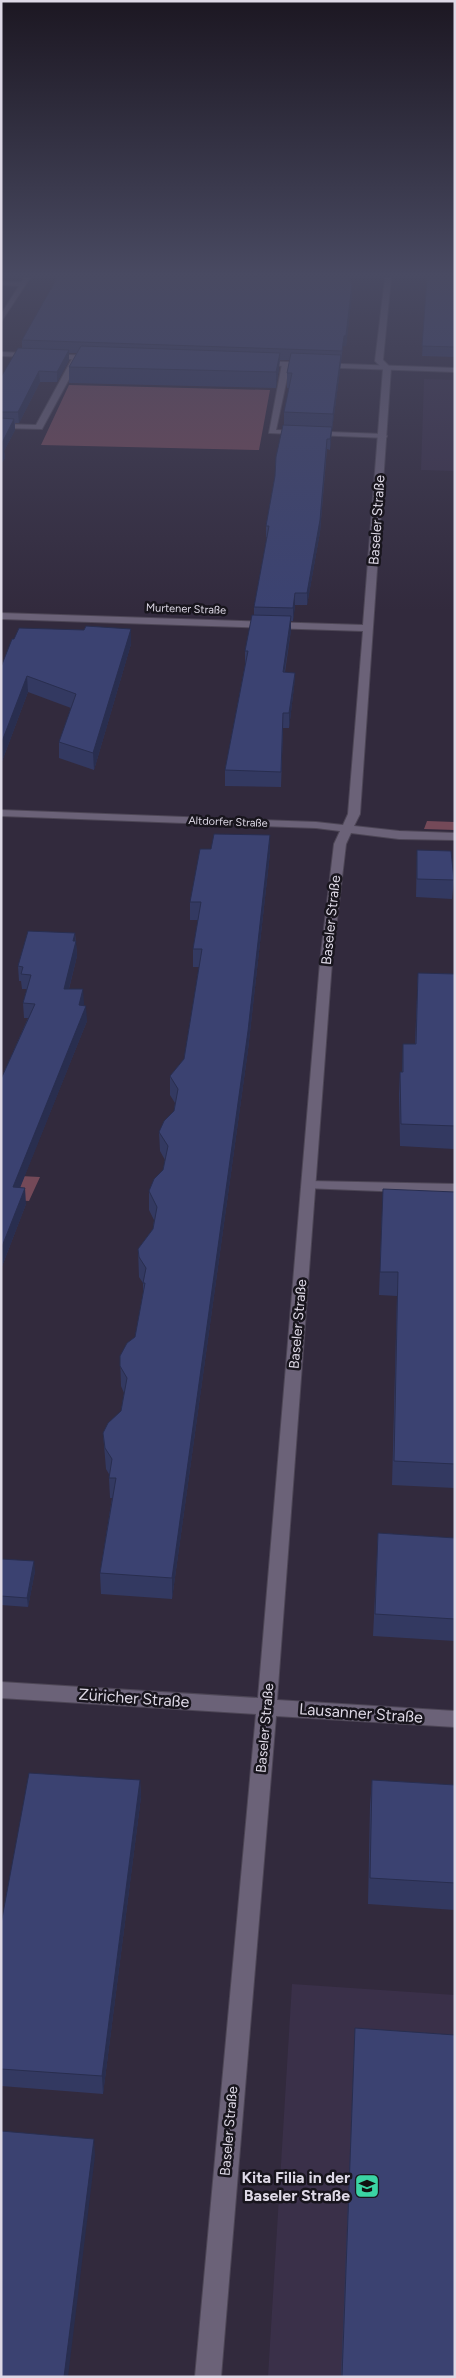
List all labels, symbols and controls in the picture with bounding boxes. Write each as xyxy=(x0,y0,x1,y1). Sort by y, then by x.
street label: Baseler Straße xyxy=(365,474,389,566)
street label: Murtener Straße xyxy=(146,601,226,617)
street label: Altdorfer Straße xyxy=(188,814,268,830)
street label: Baseler Straße xyxy=(318,874,344,966)
street label: Baseler Straße xyxy=(286,1278,310,1370)
street label: Baseler Straße xyxy=(253,1682,277,1774)
street label: Züricher Straße xyxy=(78,1685,190,1711)
street label: Lausanner Straße xyxy=(298,1699,424,1727)
street label: Baseler Straße xyxy=(217,2085,241,2177)
place label: Kita Filia in der Baseler Straße xyxy=(241,2168,350,2205)
school or university icon: Kita Filia in der Baseler Straße xyxy=(354,2173,380,2199)

